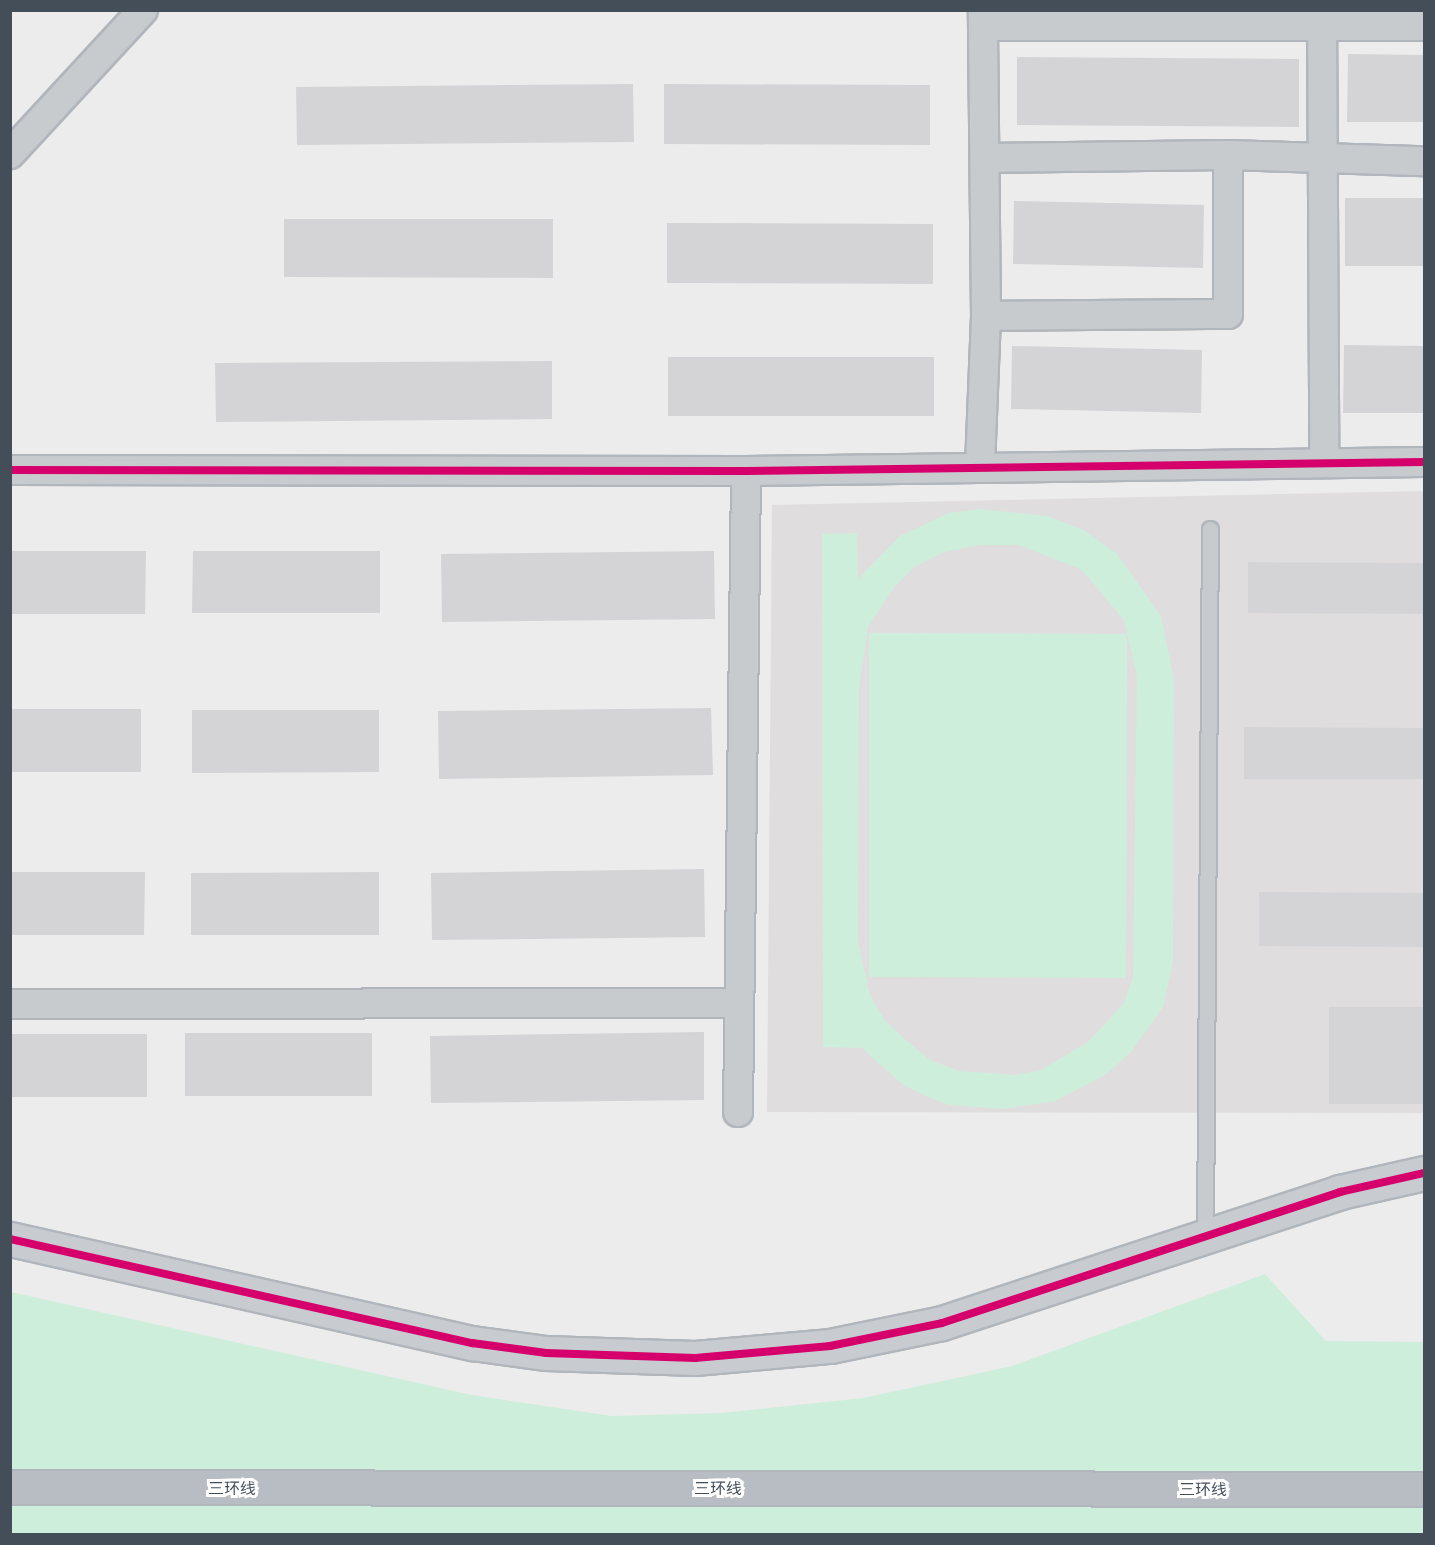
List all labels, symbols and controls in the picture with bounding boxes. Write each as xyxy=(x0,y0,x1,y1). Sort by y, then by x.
street label: 三环线 xyxy=(208,1478,256,1498)
street label: 三环线 xyxy=(694,1478,742,1498)
street label: 三环线 xyxy=(1179,1479,1227,1499)

